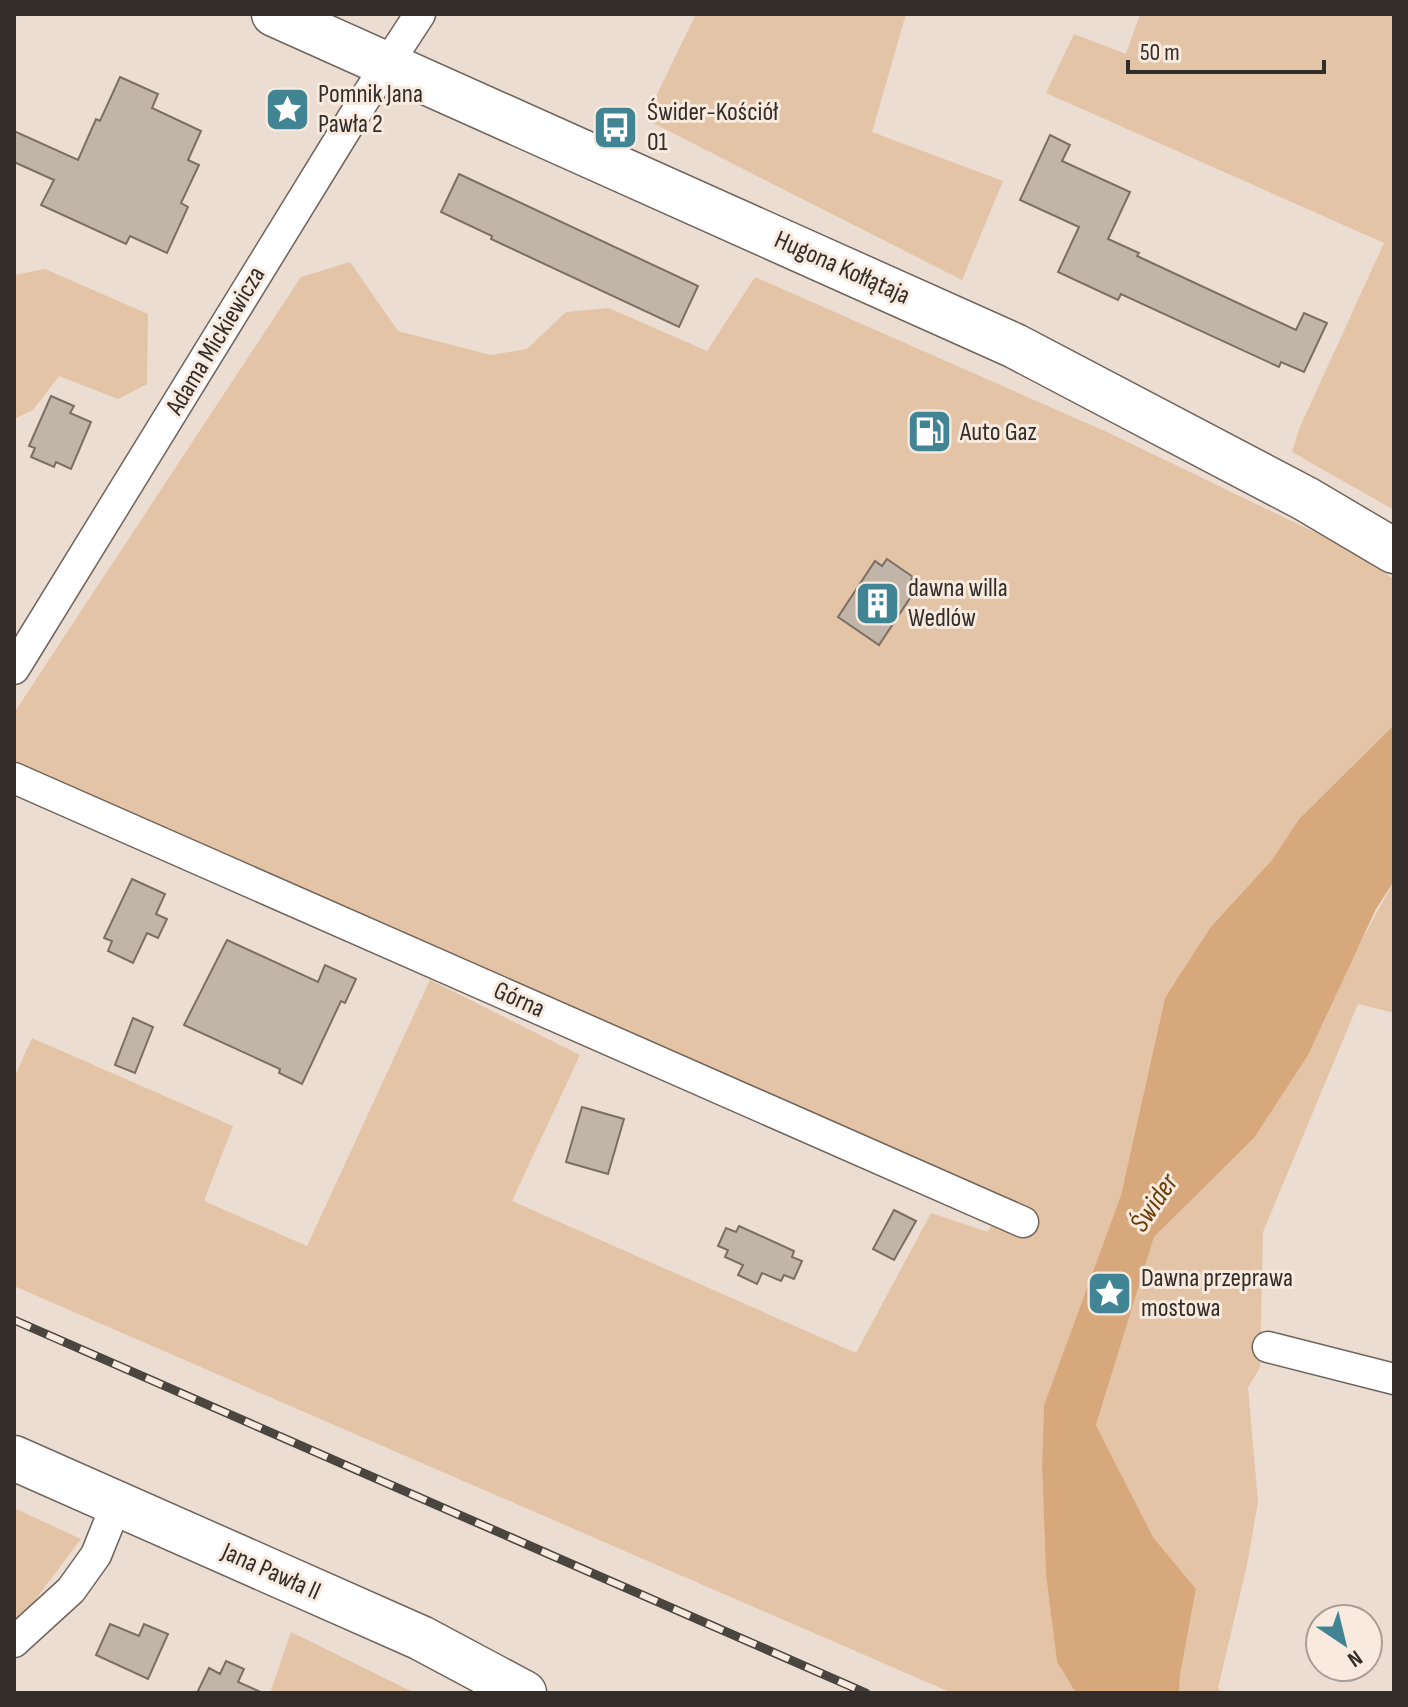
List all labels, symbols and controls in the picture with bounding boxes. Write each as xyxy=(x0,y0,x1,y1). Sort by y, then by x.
scale bar xyxy=(1128,24,1324,74)
text: 50 m xyxy=(1140,38,1180,67)
place label: Pomnik Jana Pawła 2 xyxy=(318,79,423,140)
place icon: Pomnik Jana Pawła 2 xyxy=(263,85,311,133)
place label: Świder-Kościół 01 xyxy=(647,97,778,158)
bus stop icon: Świder-Kościół 01 xyxy=(592,103,640,151)
street label: Hugona Kołłątaja xyxy=(770,224,914,312)
street label: Adama Mickiewicza xyxy=(159,261,272,422)
fuel station icon: Auto Gaz xyxy=(905,408,953,456)
place label: Auto Gaz xyxy=(959,417,1037,448)
place label: dawna willa Wedlów xyxy=(908,573,1008,634)
building icon: dawna willa Wedlów xyxy=(853,579,901,627)
street label: Górna xyxy=(489,975,549,1025)
water label: Świder xyxy=(1123,1167,1186,1238)
place label: Dawna przeprawa mostowa xyxy=(1141,1263,1293,1324)
place icon: Dawna przeprawa mostowa xyxy=(1086,1269,1134,1317)
street label: Jana Pawła II xyxy=(216,1536,325,1608)
north arrow xyxy=(1304,1603,1384,1683)
text: N xyxy=(1342,1644,1367,1673)

